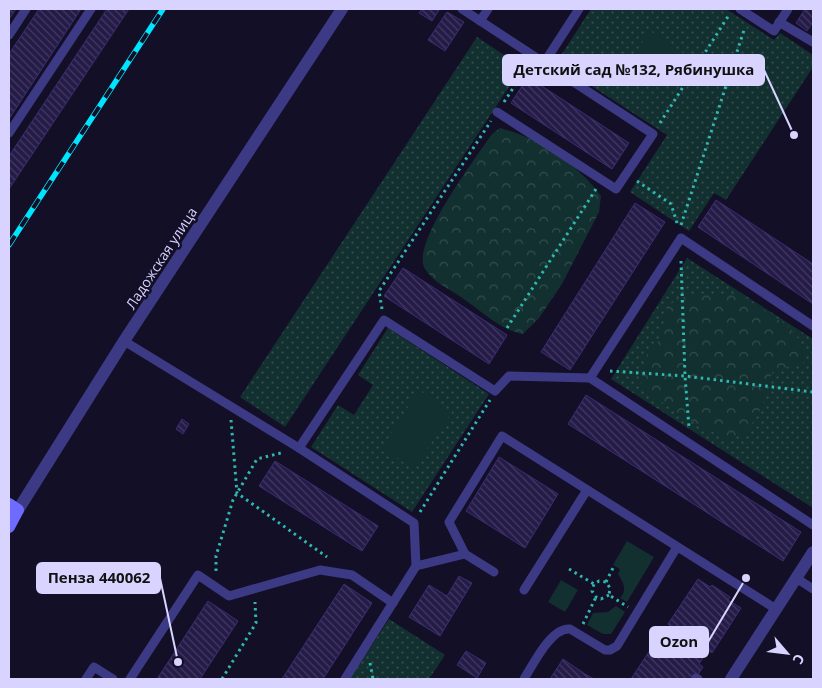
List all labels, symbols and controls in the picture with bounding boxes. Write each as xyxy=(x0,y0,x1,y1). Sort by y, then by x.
callout: Детский сад №132, Рябинушка xyxy=(503,55,764,85)
text: Детский сад №132, Рябинушка xyxy=(514,59,754,79)
street label: Ладожская улица xyxy=(121,203,201,313)
callout: Пенза 440062 xyxy=(37,563,160,593)
text: Пенза 440062 xyxy=(48,567,151,587)
callout: Ozon xyxy=(650,627,708,657)
north arrow xyxy=(762,628,812,678)
text: Ozon xyxy=(660,631,698,651)
text: С xyxy=(788,651,809,668)

